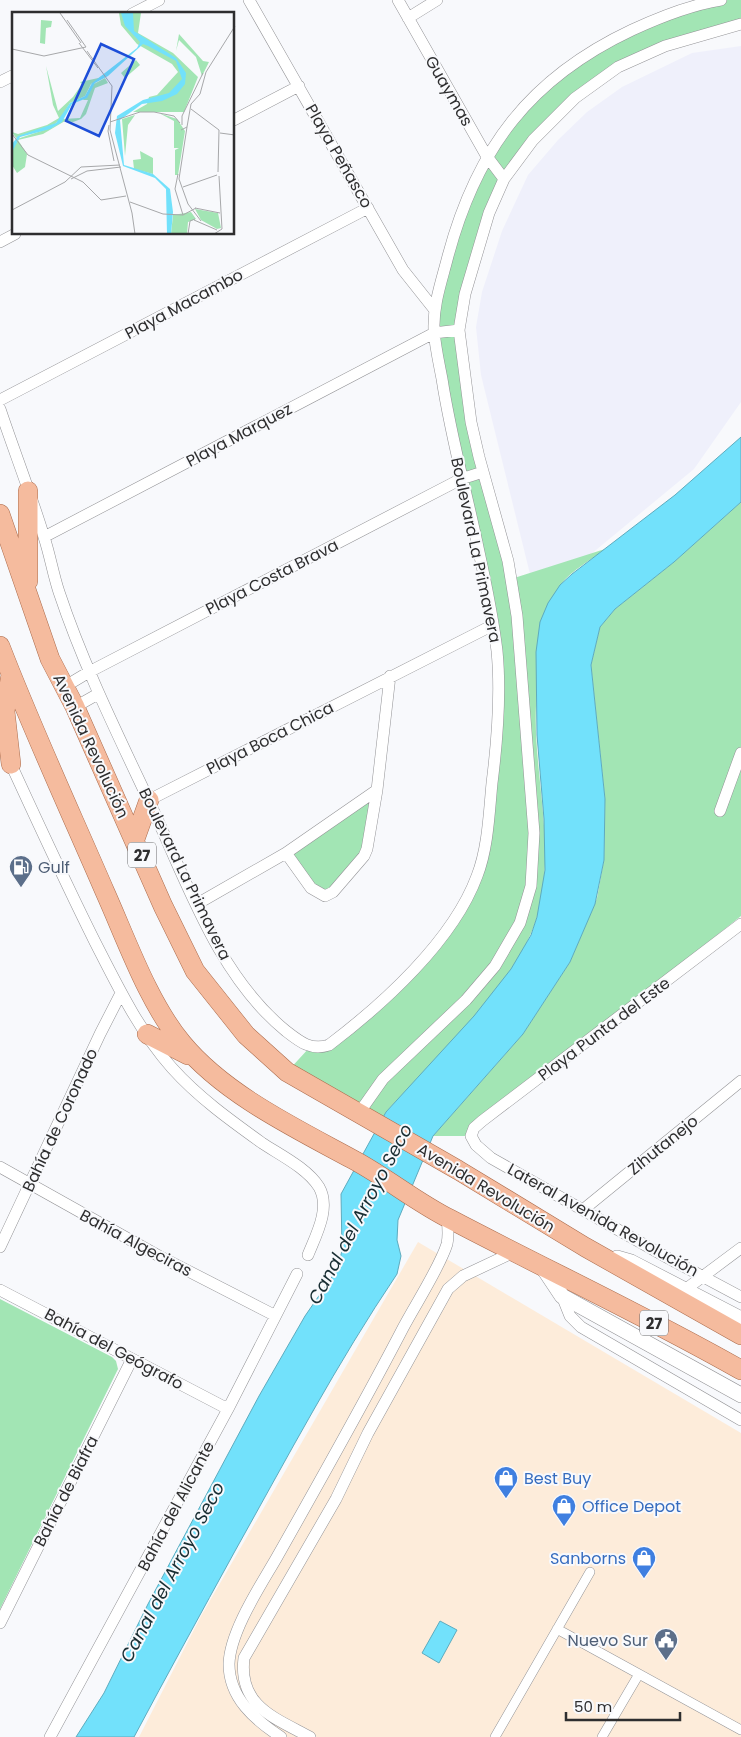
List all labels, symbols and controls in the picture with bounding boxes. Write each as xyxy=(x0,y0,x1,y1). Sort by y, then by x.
inset map xyxy=(12,12,235,235)
street label: Guaymas xyxy=(419,51,479,131)
street label: Playa Peñasco xyxy=(300,100,378,212)
street label: Playa Macambo xyxy=(121,263,247,345)
street label: Playa Marquez xyxy=(182,397,296,473)
street label: Boulevard La Primavera xyxy=(445,455,507,645)
street label: Playa Costa Brava xyxy=(202,534,342,620)
street label: Avenida Revolución xyxy=(47,670,135,822)
street label: Playa Boca Chica xyxy=(202,696,338,780)
street label: Boulevard La Primavera xyxy=(133,784,237,964)
road number: 27 xyxy=(128,842,156,868)
fuel station icon: Gulf xyxy=(8,854,34,888)
place label: Gulf xyxy=(38,856,70,879)
street label: Playa Punta del Este xyxy=(533,972,675,1086)
street label: Bahía de Coronado xyxy=(17,1045,103,1195)
street label: Zihutanejo xyxy=(623,1110,703,1180)
water label: Canal del Arroyo Seco xyxy=(302,1119,418,1309)
street label: Avenida Revolución xyxy=(413,1138,559,1238)
street label: Lateral Avenida Revolución xyxy=(503,1158,703,1282)
street label: Bahía Algeciras xyxy=(76,1204,196,1282)
street label: Bahía del Geógrafo xyxy=(40,1303,188,1395)
road number: 27 xyxy=(640,1310,668,1336)
street label: Bahía de Biafra xyxy=(28,1432,104,1550)
street label: Bahía del Alicante xyxy=(132,1437,220,1575)
shop icon: Best Buy xyxy=(493,1465,519,1499)
place label: Best Buy xyxy=(524,1467,591,1490)
water label: Canal del Arroyo Seco xyxy=(114,1477,230,1667)
shop icon: Office Depot xyxy=(551,1493,577,1527)
place label: Office Depot xyxy=(582,1495,681,1518)
shop icon: Sanborns xyxy=(631,1545,657,1579)
place label: Sanborns xyxy=(550,1547,626,1570)
public building icon: Nuevo Sur xyxy=(653,1627,679,1661)
place label: Nuevo Sur xyxy=(568,1629,648,1652)
scale bar xyxy=(566,1690,680,1722)
text: 50 m xyxy=(574,1696,612,1717)

